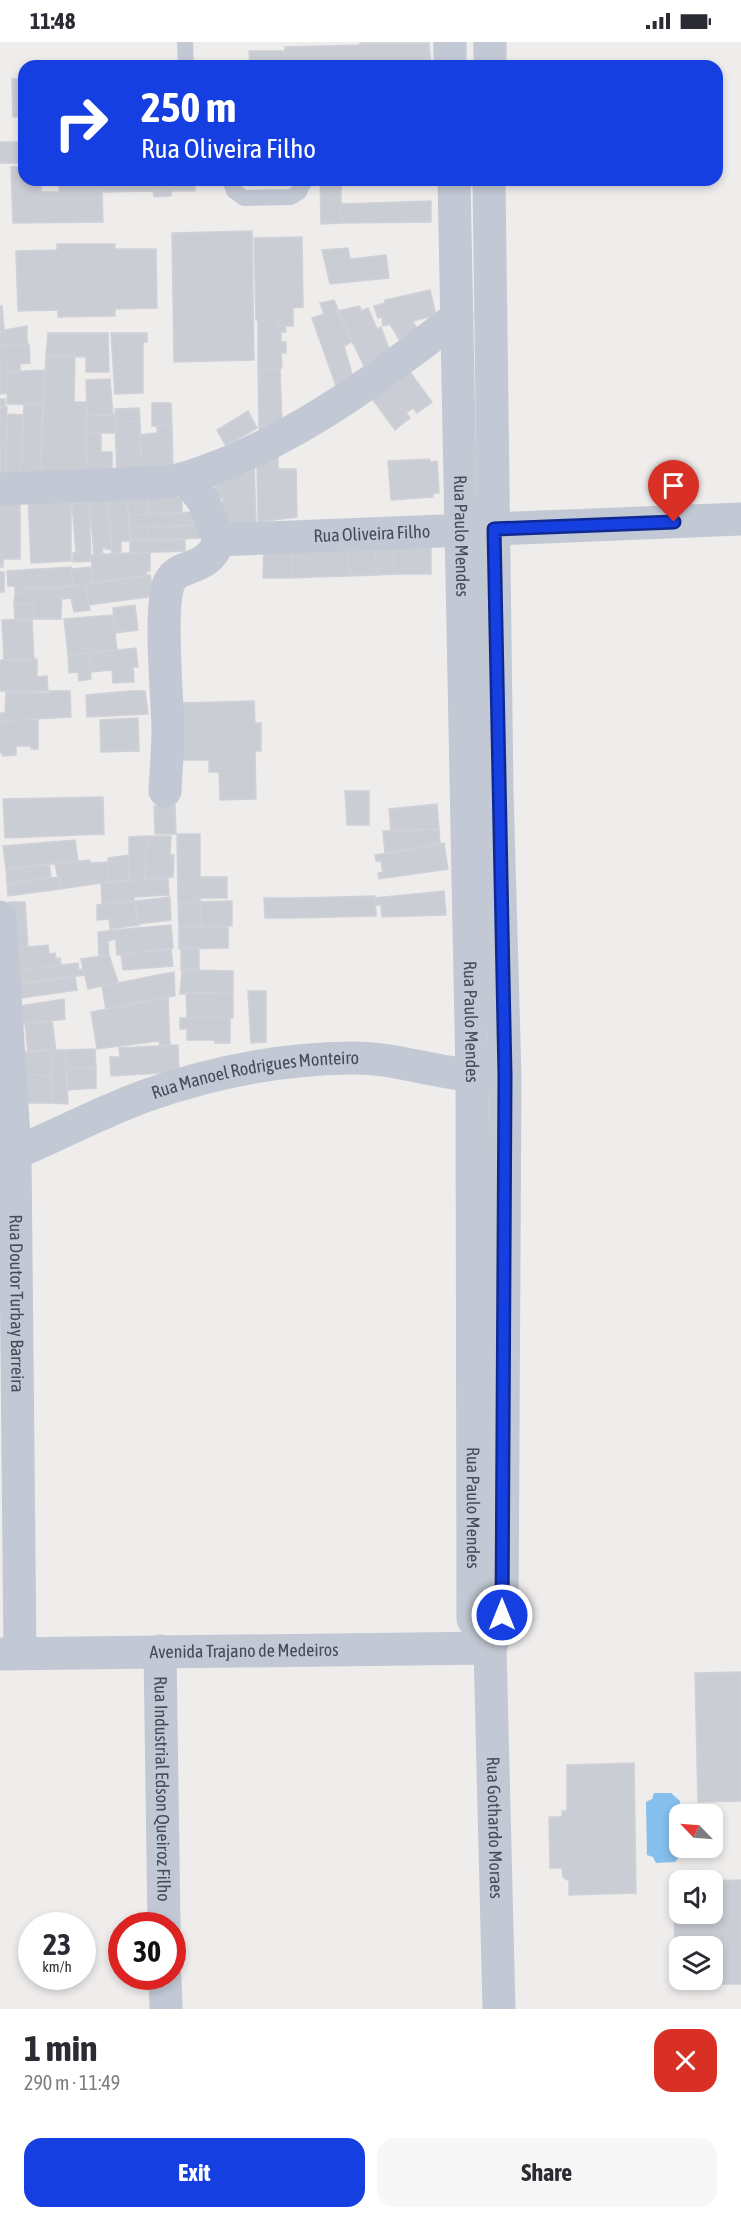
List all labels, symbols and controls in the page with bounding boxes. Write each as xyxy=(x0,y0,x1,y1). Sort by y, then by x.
text: 11:48 xyxy=(30,8,75,34)
text: 250 m xyxy=(141,83,236,131)
icon: right xyxy=(42,84,120,162)
text: Rua Oliveira Filho xyxy=(141,133,316,164)
pin xyxy=(648,460,699,522)
icon: arrive xyxy=(657,469,690,502)
street label: Rua Paulo Mendes xyxy=(450,475,473,597)
street label: Rua Oliveira Filho xyxy=(313,521,431,546)
street label: Rua Paulo Mendes xyxy=(460,961,483,1083)
street label: Rua Manoel Rodrigues Monteiro xyxy=(149,1047,359,1103)
street label: Rua Doutor Turbay Barreira xyxy=(6,1214,28,1393)
street label: Rua Paulo Mendes xyxy=(463,1447,484,1569)
position arrow xyxy=(470,1583,534,1647)
street label: Avenida Trajano de Medeiros xyxy=(149,1639,339,1662)
street label: Rua Industrial Edson Queiroz Filho xyxy=(150,1676,175,1902)
street label: Rua Gothardo Moraes xyxy=(483,1756,507,1899)
north arrow xyxy=(669,1804,723,1858)
map controls xyxy=(669,1804,723,1990)
button: sound xyxy=(669,1870,723,1924)
speed limit sign: 30 xyxy=(108,1912,186,1990)
text: 23 xyxy=(43,1927,71,1961)
button: layers xyxy=(669,1936,723,1990)
text: km/h xyxy=(42,1958,72,1975)
text: 1 min xyxy=(24,2027,98,2069)
button: close xyxy=(654,2029,717,2092)
text: 290 m · 11:49 xyxy=(24,2071,120,2094)
button: Exit xyxy=(24,2138,365,2207)
button: Share xyxy=(377,2138,717,2207)

